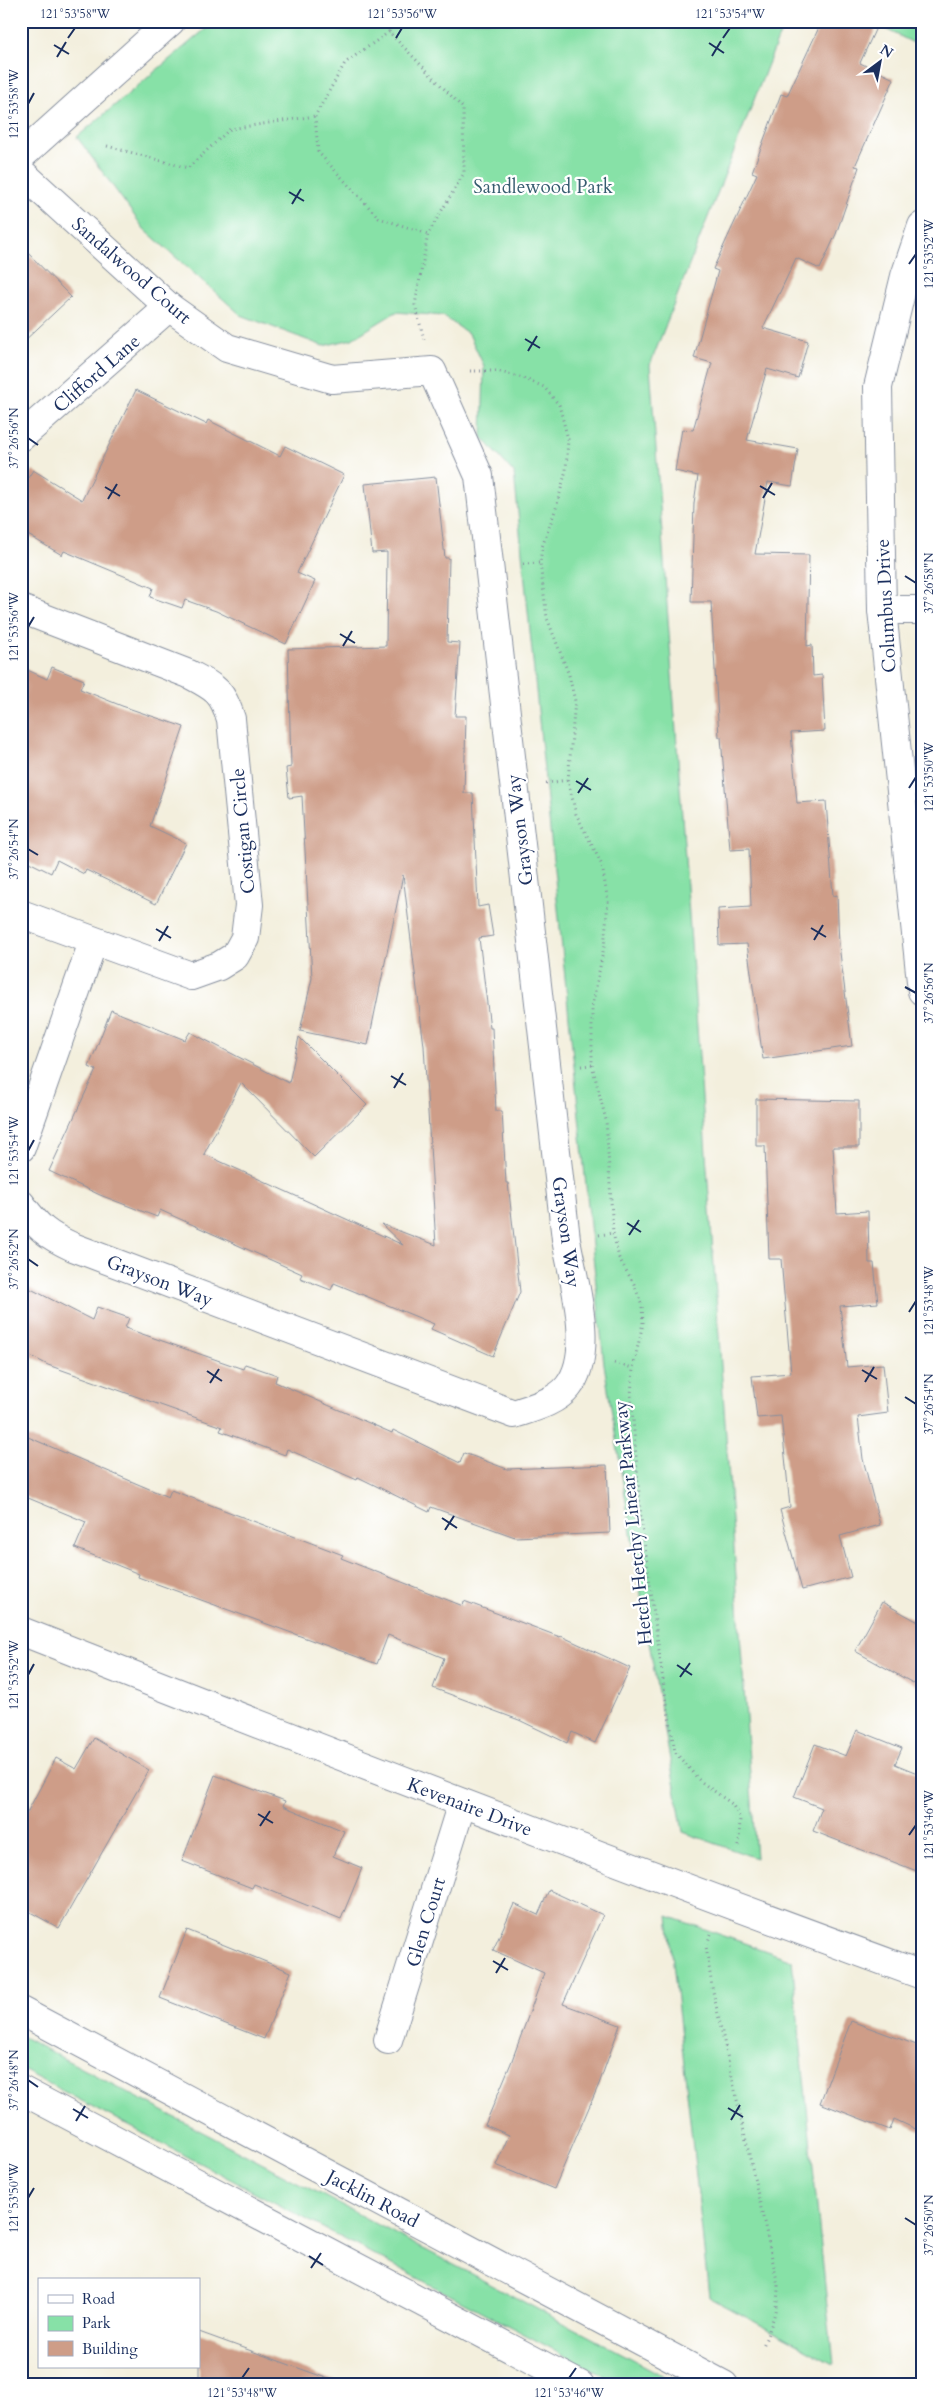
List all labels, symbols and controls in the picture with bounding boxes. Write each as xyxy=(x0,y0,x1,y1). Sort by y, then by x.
text: 121°53'58"W xyxy=(40,6,111,22)
text: 121°53'56"W xyxy=(367,6,438,22)
text: 121°53'54"W xyxy=(695,6,766,22)
north arrow xyxy=(856,38,906,88)
text: N xyxy=(876,40,897,63)
text: 121°53'58"W xyxy=(6,68,22,139)
park label: Sandlewood Park xyxy=(473,174,614,200)
street label: Sandalwood Court xyxy=(66,211,197,330)
text: 121°53'52"W xyxy=(921,218,937,289)
street label: Clifford Lane xyxy=(47,329,146,419)
text: 37°26'56"N xyxy=(6,407,22,468)
street label: Columbus Drive xyxy=(870,538,902,674)
text: 37°26'58"N xyxy=(921,552,937,613)
text: 121°53'56"W xyxy=(6,591,22,662)
text: 121°53'50"W xyxy=(921,741,937,812)
street label: Costigan Circle xyxy=(225,767,261,895)
street label: Grayson Way xyxy=(500,773,540,887)
text: 37°26'54"N xyxy=(6,818,22,879)
text: 37°26'56"N xyxy=(921,962,937,1023)
text: 121°53'54"W xyxy=(6,1115,22,1186)
street label: Grayson Way xyxy=(545,1175,587,1289)
text: 37°26'52"N xyxy=(6,1228,22,1289)
street label: Grayson Way xyxy=(103,1249,217,1313)
text: 121°53'48"W xyxy=(921,1265,937,1336)
text: 37°26'54"N xyxy=(921,1373,937,1434)
street label: Hetch Hetchy Linear Parkway xyxy=(607,1399,659,1647)
text: 121°53'52"W xyxy=(6,1639,22,1710)
street label: Kevenaire Drive xyxy=(403,1771,536,1843)
text: 121°53'46"W xyxy=(921,1789,937,1860)
street label: Glen Court xyxy=(400,1874,452,1970)
text: 37°26'48"N xyxy=(6,2049,22,2110)
text: 121°53'50"W xyxy=(6,2162,22,2233)
street label: Jacklin Road xyxy=(319,2162,423,2234)
text: 37°26'50"N xyxy=(921,2194,937,2255)
legend xyxy=(38,2278,200,2368)
text: Road xyxy=(82,2289,115,2309)
text: Park xyxy=(82,2313,111,2333)
text: Building xyxy=(82,2339,138,2359)
text: 121°53'48"W xyxy=(207,2385,278,2401)
text: 121°53'46"W xyxy=(534,2385,605,2401)

